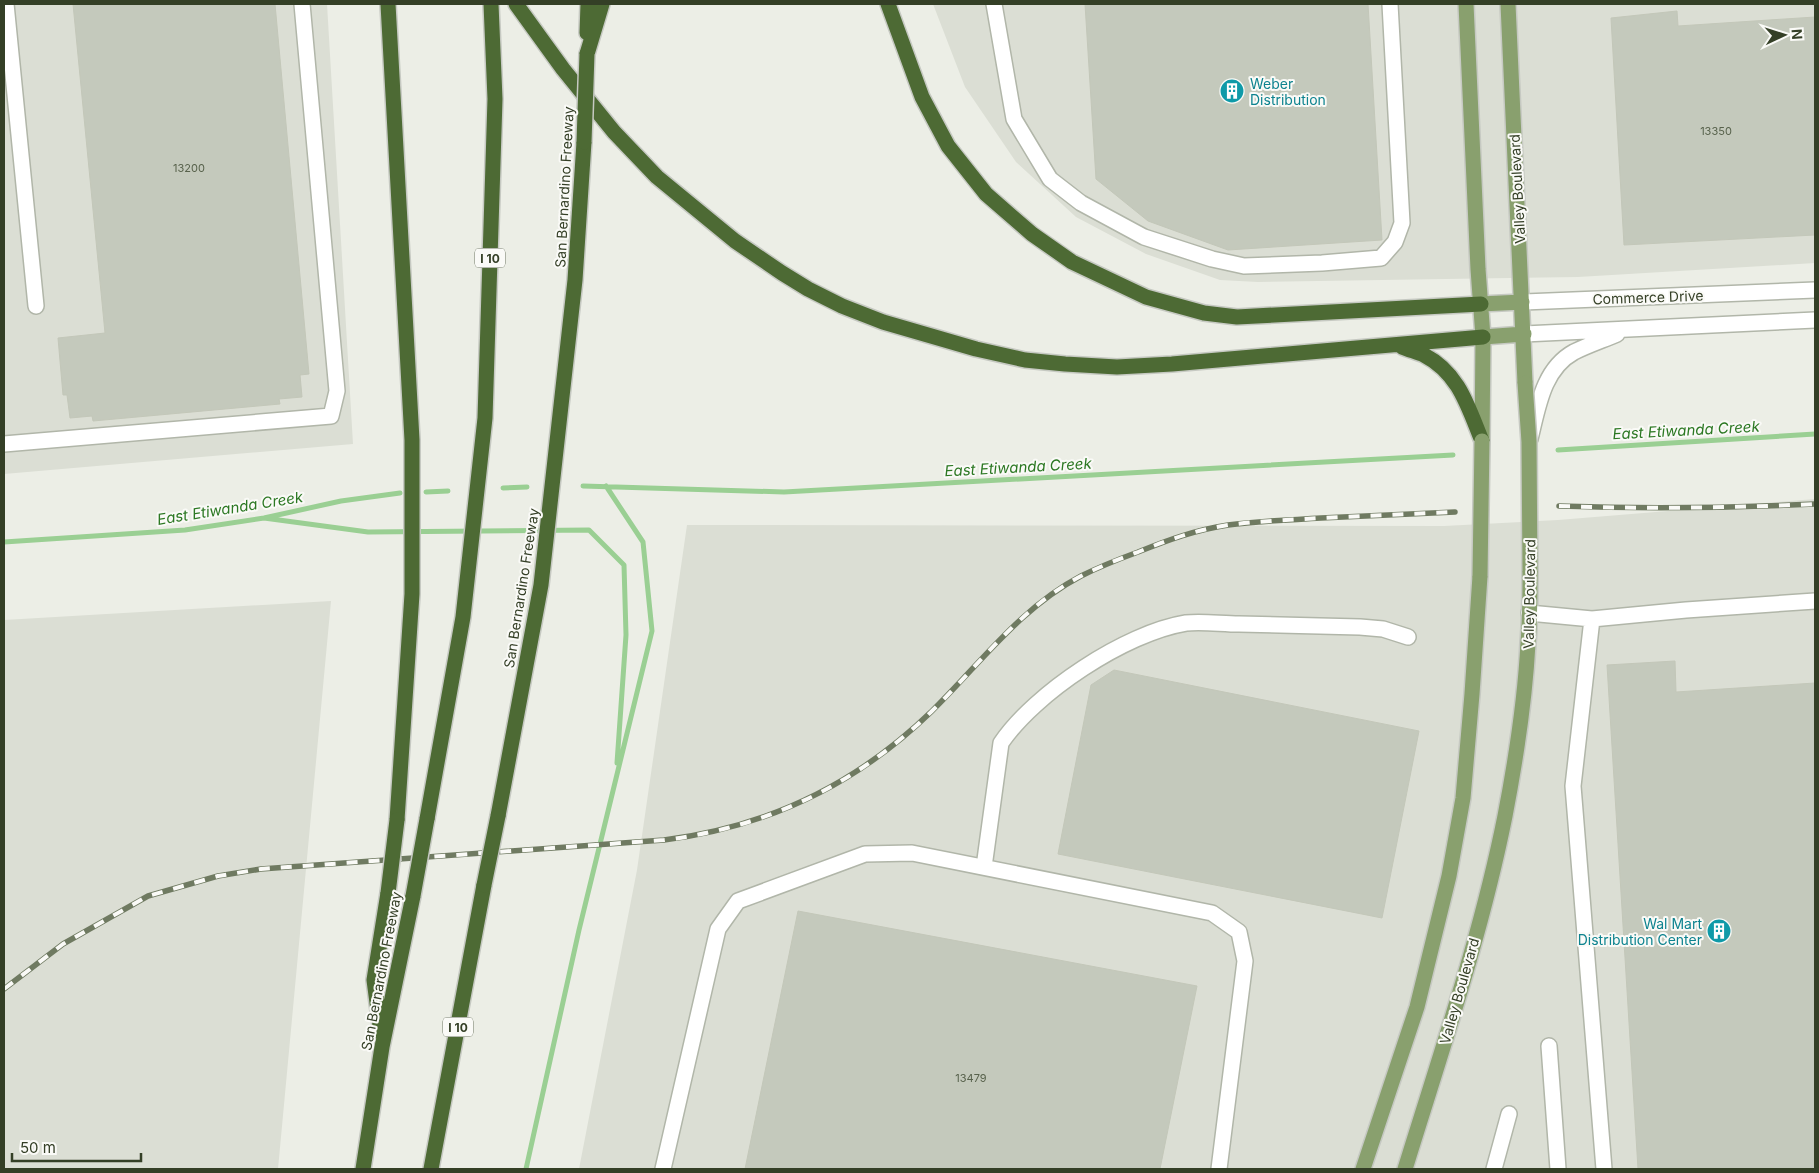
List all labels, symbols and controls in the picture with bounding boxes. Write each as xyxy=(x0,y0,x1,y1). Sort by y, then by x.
north arrow xyxy=(1759,10,1809,60)
text: N xyxy=(1789,28,1806,40)
place label: Weber Distribution xyxy=(1250,75,1326,108)
building icon: Weber Distribution xyxy=(1219,78,1245,104)
street label: San Bernardino Freeway xyxy=(551,106,577,268)
house number: 13350 xyxy=(1700,124,1732,138)
street label: Valley Boulevard xyxy=(1506,134,1528,244)
house number: 13200 xyxy=(173,161,205,175)
road number: I 10 xyxy=(475,248,505,268)
street label: Commerce Drive xyxy=(1592,287,1704,307)
water label: East Etiwanda Creek xyxy=(1612,417,1761,443)
water label: East Etiwanda Creek xyxy=(944,454,1093,480)
water label: East Etiwanda Creek xyxy=(156,487,305,529)
street label: San Bernardino Freeway xyxy=(500,507,542,669)
street label: Valley Boulevard xyxy=(1520,539,1538,649)
street label: San Bernardino Freeway xyxy=(357,890,405,1052)
place label: Wal Mart Distribution Center xyxy=(1578,915,1702,948)
building icon: Wal Mart Distribution Center xyxy=(1706,918,1732,944)
street label: Valley Boulevard xyxy=(1436,936,1482,1046)
road number: I 10 xyxy=(443,1018,473,1036)
house number: 13479 xyxy=(955,1071,987,1085)
scale bar xyxy=(12,1130,141,1162)
text: 50 m xyxy=(20,1138,56,1157)

